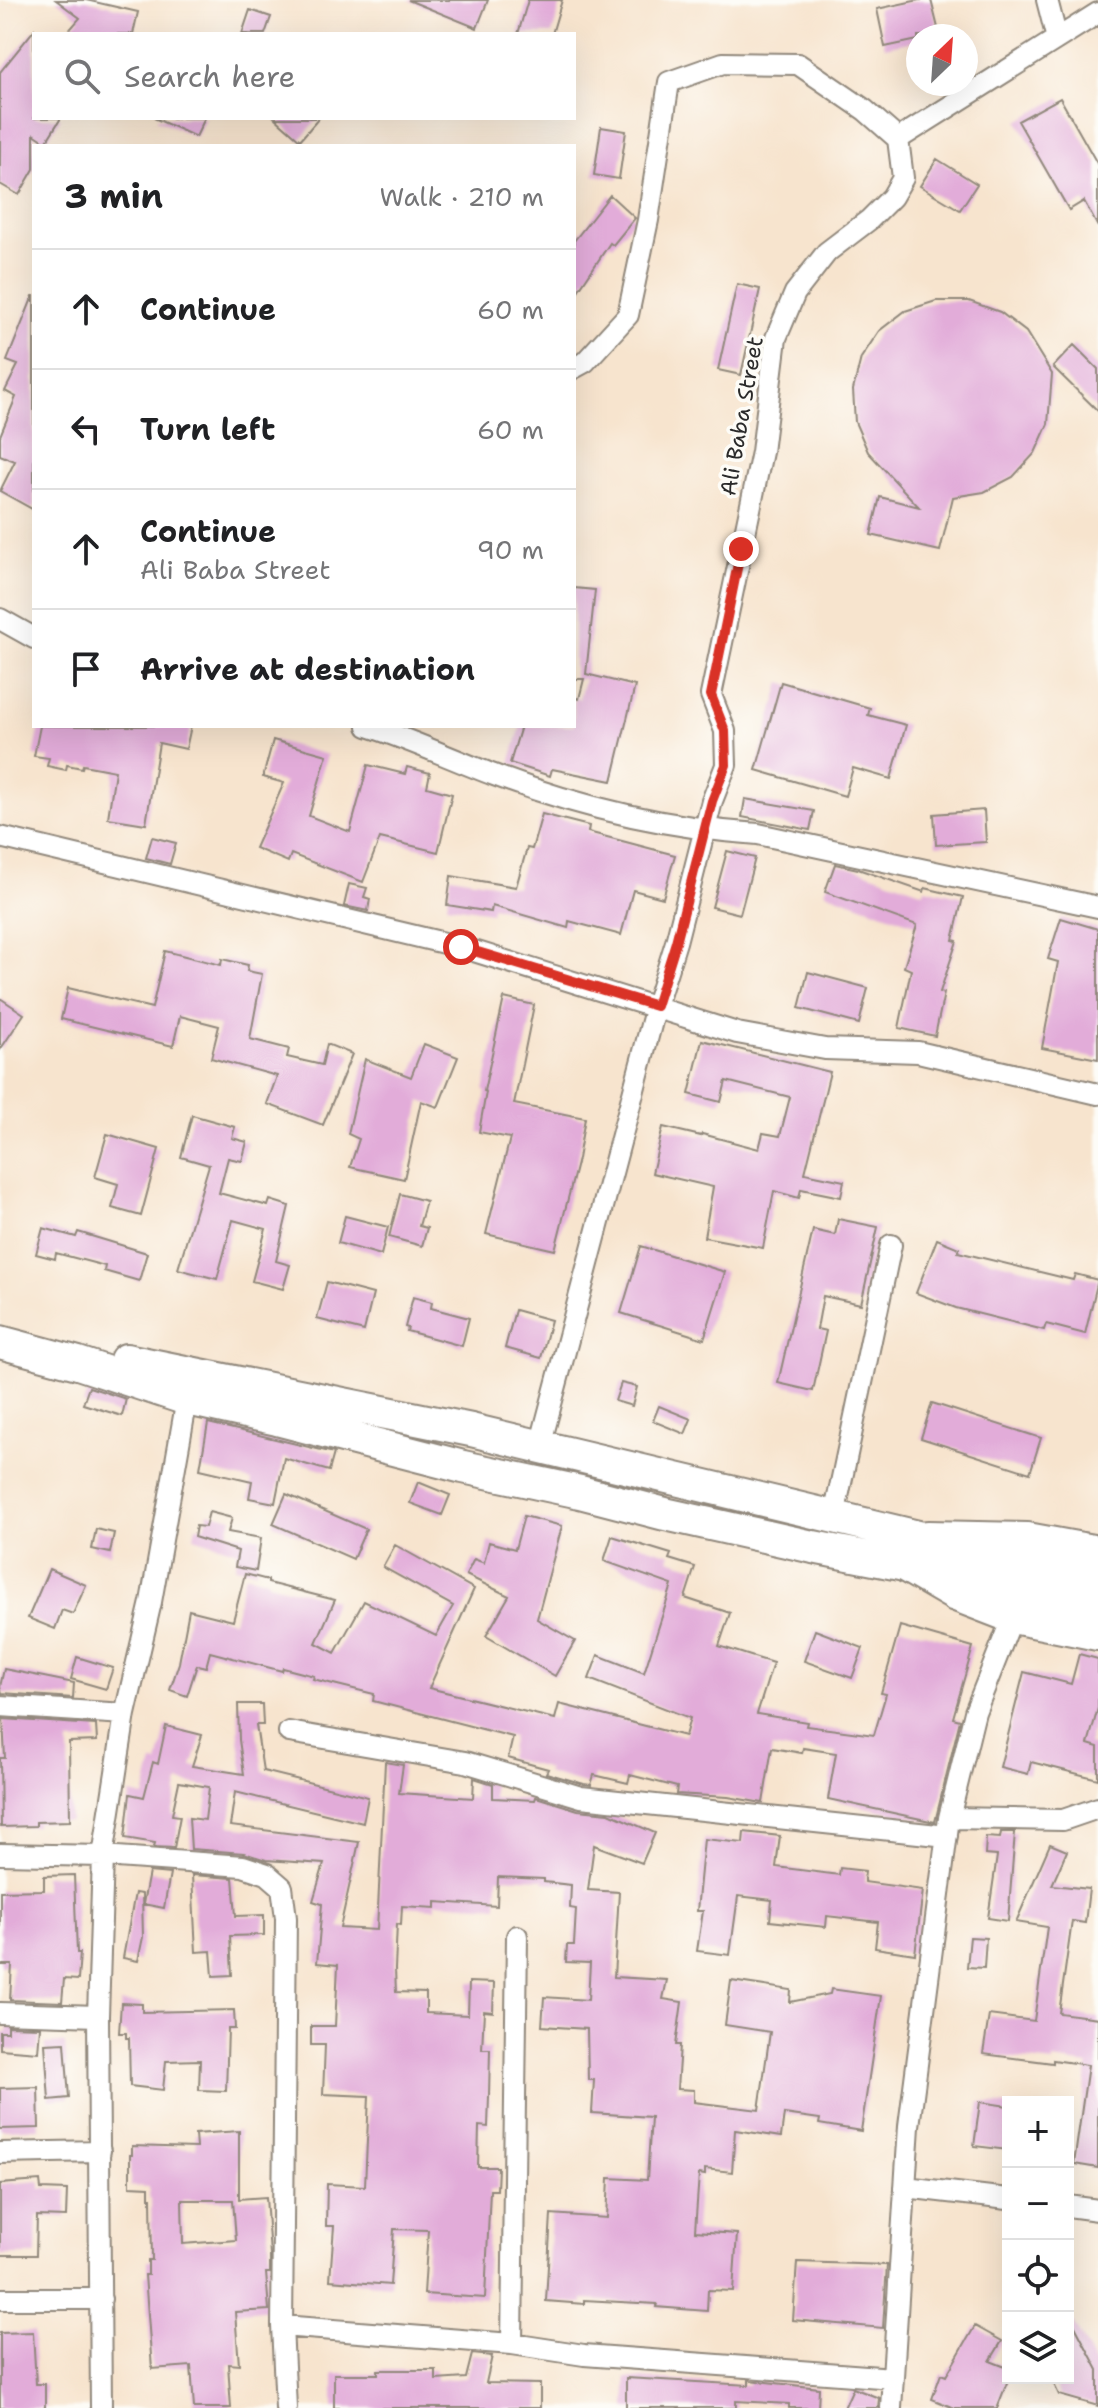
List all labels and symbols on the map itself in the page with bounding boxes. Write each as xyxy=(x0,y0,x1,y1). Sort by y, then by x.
north arrow xyxy=(906,24,978,96)
street label: Ali Baba Street xyxy=(713,334,770,498)
route end xyxy=(723,531,759,567)
route start xyxy=(443,929,479,965)

